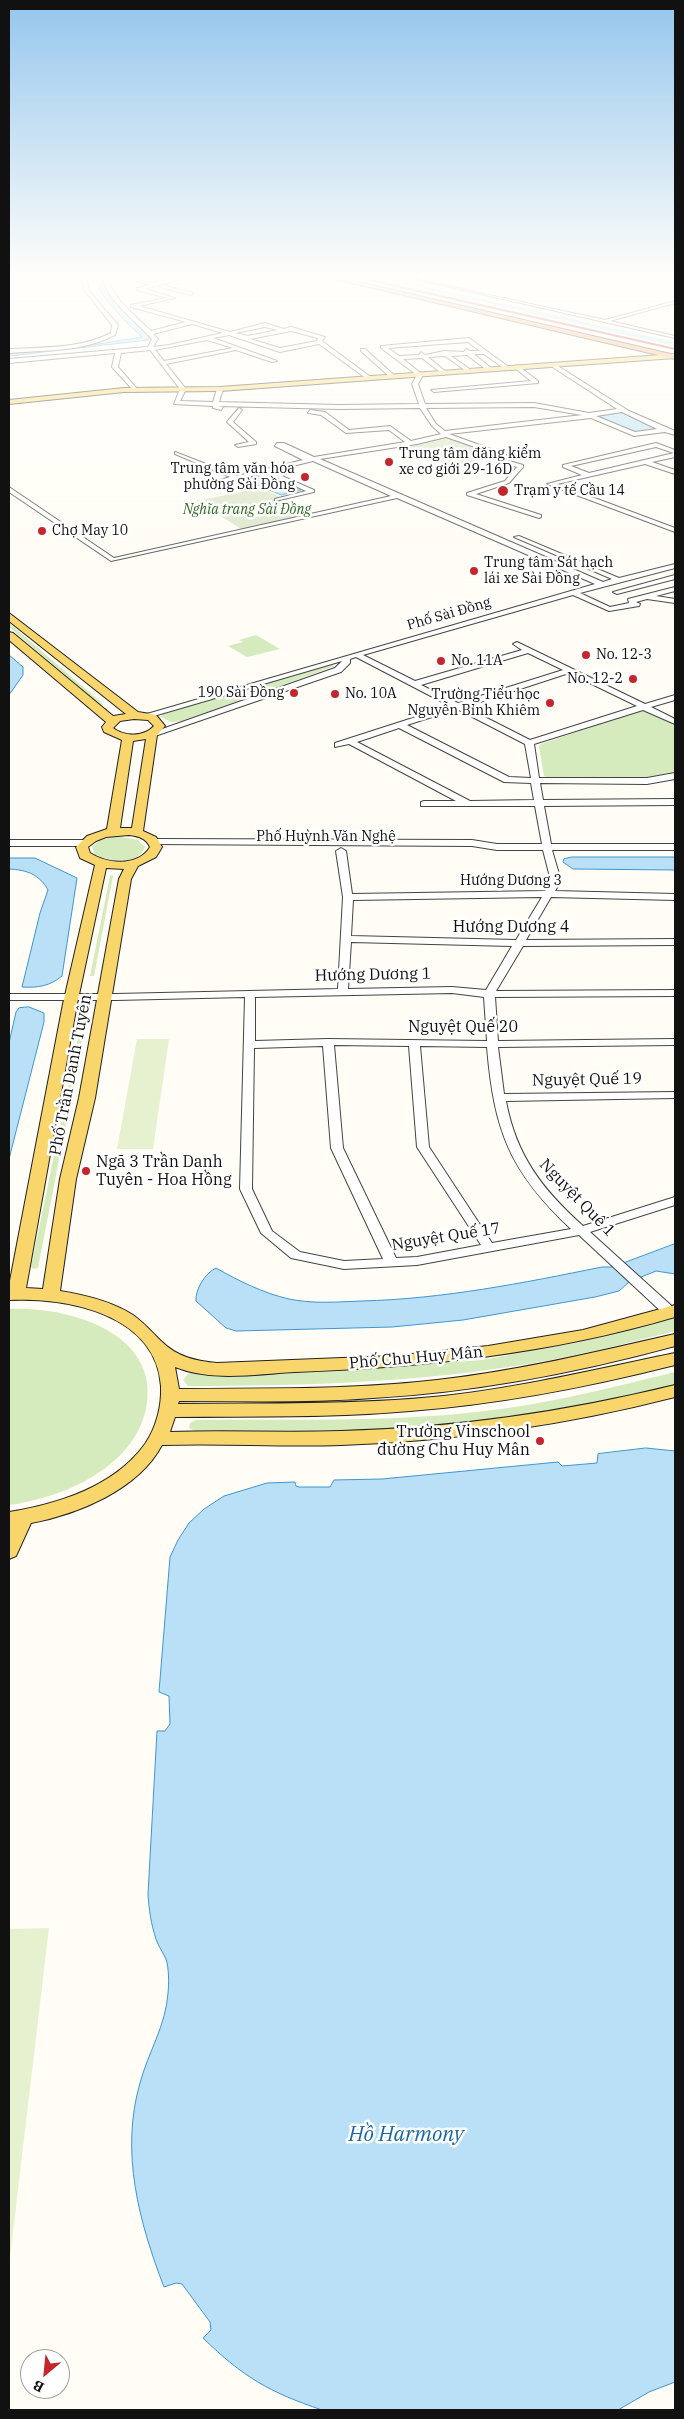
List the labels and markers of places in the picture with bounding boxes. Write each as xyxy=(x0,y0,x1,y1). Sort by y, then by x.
place label: Trung tâm đăng kiểm xe cơ giới 29-16D xyxy=(399,446,541,478)
marker: Trung tâm đăng kiểm xe cơ giới 29-16D xyxy=(383,456,395,468)
place label: Trung tâm văn hóa phường Sài Đồng xyxy=(170,461,295,494)
marker: Trung tâm văn hóa phường Sài Đồng xyxy=(299,471,311,483)
place label: Trạm y tế Cầu 14 xyxy=(514,483,625,499)
marker: Trạm y tế Cầu 14 xyxy=(496,484,510,498)
place label: Chợ May 10 xyxy=(52,523,128,539)
marker: Chợ May 10 xyxy=(36,525,48,537)
place label: Trung tâm Sát hạch lái xe Sài Đồng xyxy=(484,555,613,588)
marker: Trung tâm Sát hạch lái xe Sài Đồng xyxy=(468,565,480,577)
place label: No. 12-3 xyxy=(596,647,652,663)
marker: No. 12-3 xyxy=(580,649,592,661)
place label: No. 11A xyxy=(451,653,503,669)
marker: No. 11A xyxy=(435,655,447,667)
place label: No. 12-2 xyxy=(567,671,623,687)
marker: No. 12-2 xyxy=(627,673,639,685)
place label: 190 Sài Đồng xyxy=(198,685,284,701)
place label: No. 10A xyxy=(345,686,397,702)
marker: 190 Sài Đồng xyxy=(288,687,300,699)
place label: Trường Tiểu học Nguyễn Bỉnh Khiêm xyxy=(407,687,540,720)
marker: No. 10A xyxy=(329,688,341,700)
marker: Trường Tiểu học Nguyễn Bỉnh Khiêm xyxy=(544,697,556,709)
place label: Ngã 3 Trần Danh Tuyên - Hoa Hồng xyxy=(96,1152,232,1190)
marker: Ngã 3 Trần Danh Tuyên - Hoa Hồng xyxy=(80,1165,92,1177)
place label: Trường Vinschool đường Chu Huy Mân xyxy=(377,1422,530,1460)
marker: Trường Vinschool đường Chu Huy Mân xyxy=(534,1435,546,1447)

